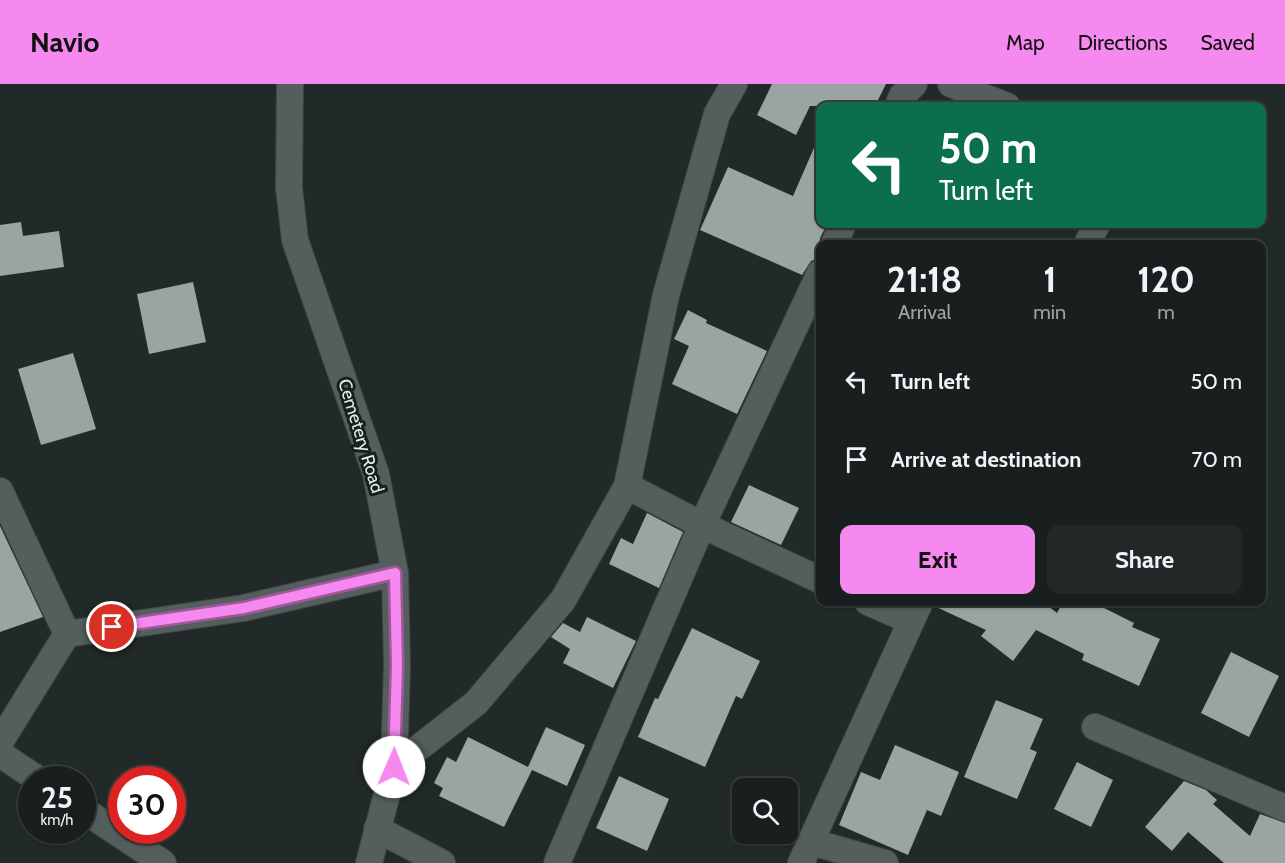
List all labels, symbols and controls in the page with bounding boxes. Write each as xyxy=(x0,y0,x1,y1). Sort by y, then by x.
text: Navio xyxy=(30,25,100,59)
text: Map xyxy=(1006,30,1045,55)
text: Directions xyxy=(1078,30,1167,55)
text: Saved xyxy=(1200,30,1255,55)
text: 50 m xyxy=(939,122,1037,174)
icon: left xyxy=(840,126,918,204)
text: Turn left xyxy=(939,174,1033,207)
text: 21:18 xyxy=(887,257,962,301)
text: 1 xyxy=(1043,257,1056,301)
text: 120 xyxy=(1137,257,1195,301)
text: Arrival xyxy=(898,300,951,324)
text: min xyxy=(1033,300,1066,324)
text: m xyxy=(1157,300,1175,324)
icon: left xyxy=(840,365,873,398)
text: Turn left xyxy=(891,368,970,395)
text: 50 m xyxy=(1190,368,1242,395)
street label: Cemetery Road xyxy=(333,376,389,496)
icon: arrive xyxy=(840,443,873,476)
text: Arrive at destination xyxy=(891,446,1081,473)
text: 70 m xyxy=(1192,446,1242,473)
button: Exit xyxy=(840,525,1035,594)
button: Share xyxy=(1047,525,1242,594)
pin xyxy=(86,601,137,652)
icon: arrive xyxy=(95,610,128,643)
position arrow xyxy=(362,735,426,799)
speed limit sign: 30 xyxy=(108,766,186,844)
map controls xyxy=(732,778,798,844)
button: search xyxy=(732,778,798,844)
text: 25 xyxy=(41,779,73,816)
text: km/h xyxy=(41,811,73,829)

